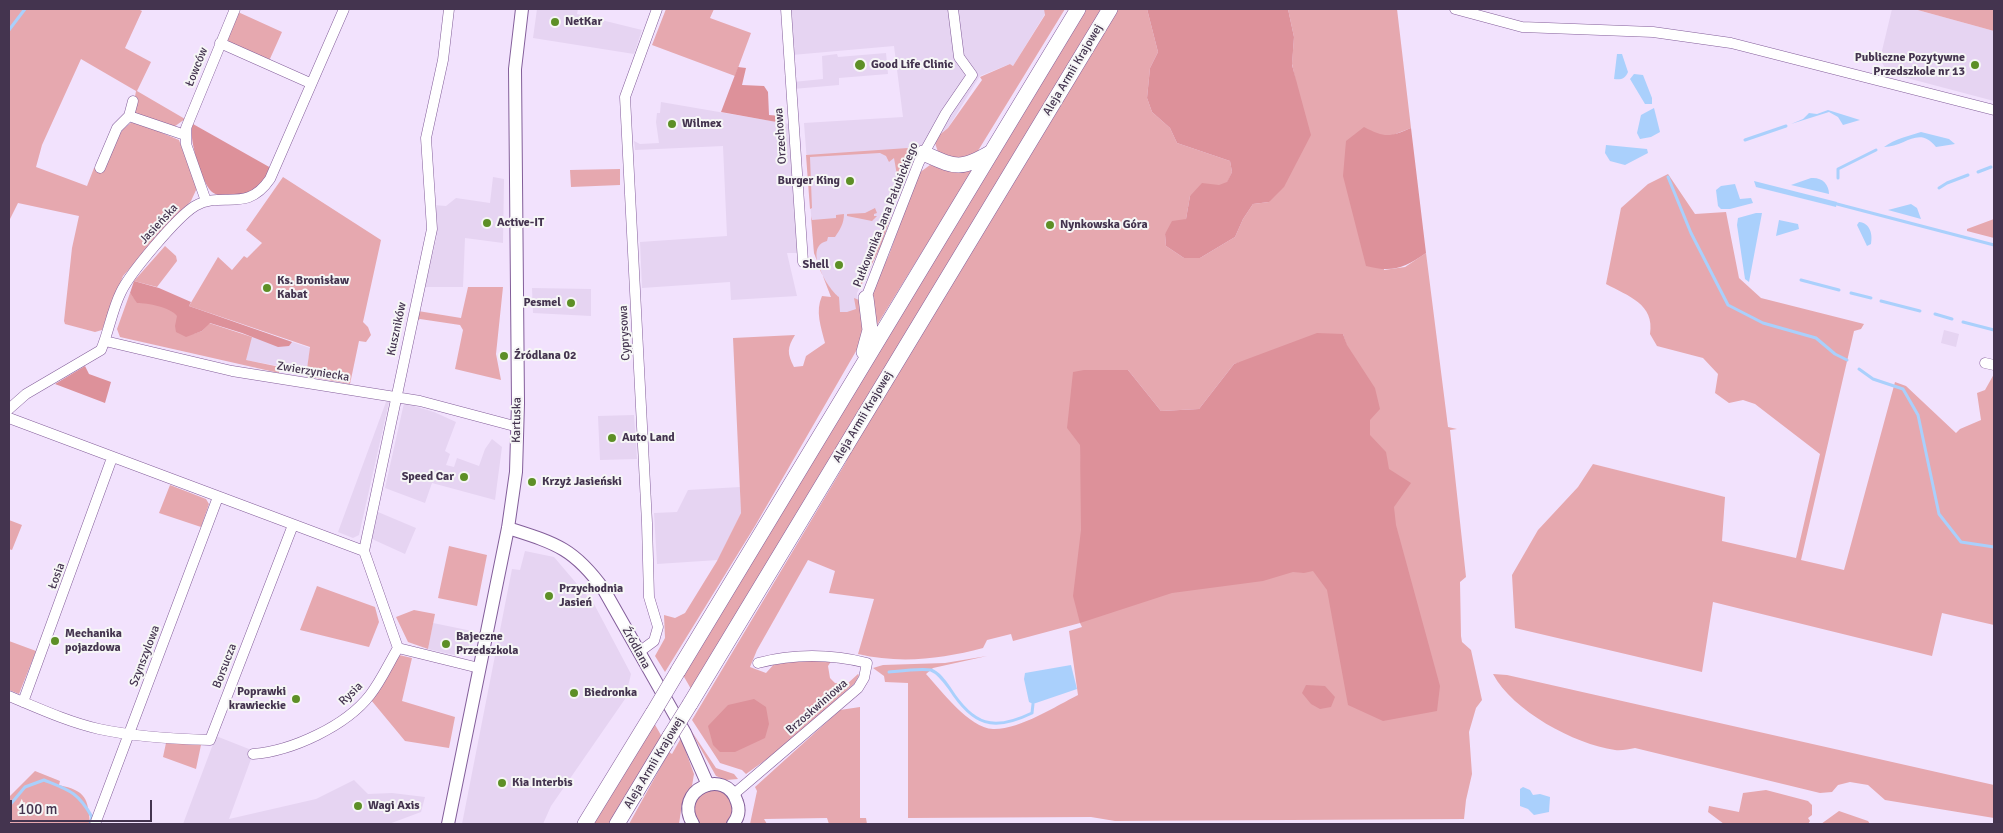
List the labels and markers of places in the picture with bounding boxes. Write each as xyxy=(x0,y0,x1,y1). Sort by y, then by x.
place label: NetKar xyxy=(565,15,602,29)
marker: NetKar xyxy=(549,16,561,28)
place label: Publiczne Pozytywne Przedszkole nr 13 xyxy=(1855,51,1965,79)
marker: Good Life Clinic xyxy=(853,58,867,72)
place label: Good Life Clinic xyxy=(871,58,953,72)
marker: Publiczne Pozytywne Przedszkole nr 13 xyxy=(1969,59,1981,71)
place label: Wilmex xyxy=(682,117,722,131)
marker: Wilmex xyxy=(666,118,678,130)
place label: Burger King xyxy=(778,174,840,188)
marker: Burger King xyxy=(844,175,856,187)
place label: Active-IT xyxy=(497,216,544,230)
marker: Active-IT xyxy=(481,217,493,229)
place label: Nynkowska Góra xyxy=(1060,218,1148,232)
marker: Nynkowska Góra xyxy=(1044,219,1056,231)
place label: Shell xyxy=(802,258,829,272)
marker: Shell xyxy=(833,259,845,271)
place label: Ks. Bronisław Kabat xyxy=(277,274,349,302)
marker: Ks. Bronisław Kabat xyxy=(261,282,273,294)
place label: Pesmel xyxy=(524,296,561,310)
marker: Pesmel xyxy=(565,297,577,309)
place label: Źródlana 02 xyxy=(514,349,576,363)
marker: Źródlana 02 xyxy=(498,350,510,362)
place label: Auto Land xyxy=(622,431,675,445)
marker: Auto Land xyxy=(606,432,618,444)
place label: Speed Car xyxy=(402,470,454,484)
marker: Speed Car xyxy=(458,471,470,483)
place label: Krzyż Jasieński xyxy=(542,475,622,489)
marker: Krzyż Jasieński xyxy=(526,476,538,488)
place label: Przychodnia Jasień xyxy=(559,582,623,610)
marker: Przychodnia Jasień xyxy=(543,590,555,602)
place label: Mechanika pojazdowa xyxy=(65,627,122,655)
place label: Bajeczne Przedszkola xyxy=(456,630,518,658)
marker: Mechanika pojazdowa xyxy=(49,635,61,647)
marker: Bajeczne Przedszkola xyxy=(440,638,452,650)
place label: Poprawki krawieckie xyxy=(229,685,286,713)
place label: Biedronka xyxy=(584,686,637,700)
marker: Biedronka xyxy=(568,687,580,699)
marker: Poprawki krawieckie xyxy=(290,693,302,705)
place label: Kia Interbis xyxy=(512,776,573,790)
marker: Kia Interbis xyxy=(496,777,508,789)
place label: Wagi Axis xyxy=(368,799,420,813)
marker: Wagi Axis xyxy=(352,800,364,812)

